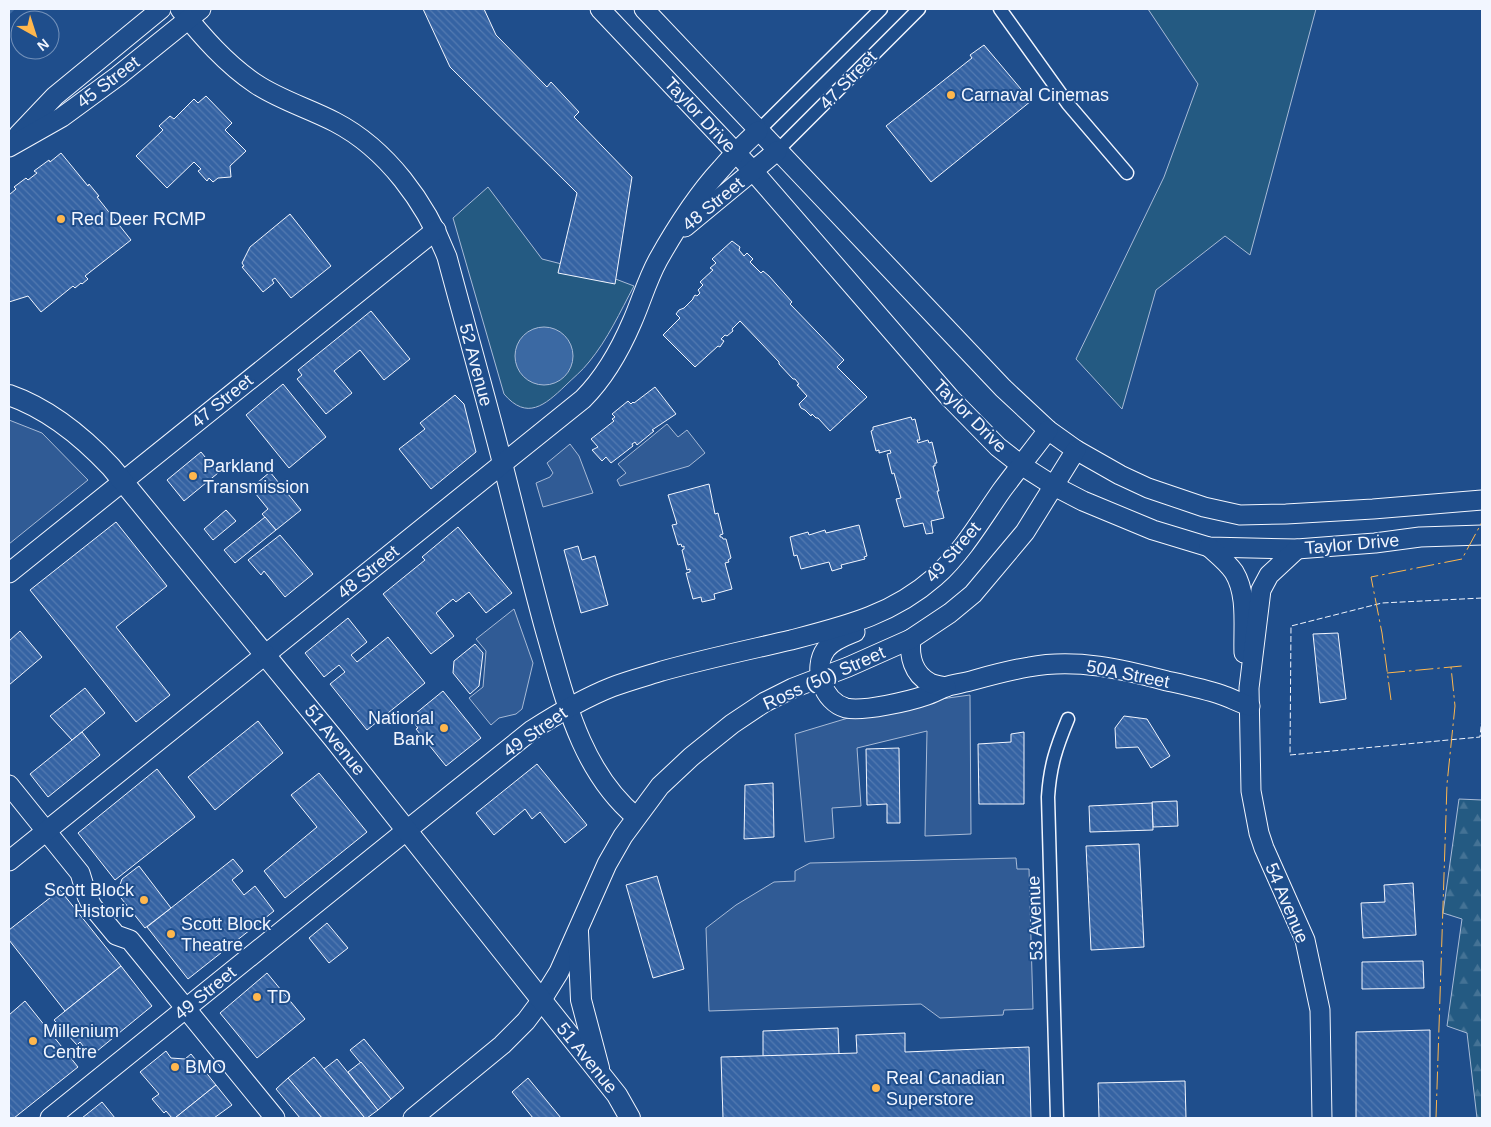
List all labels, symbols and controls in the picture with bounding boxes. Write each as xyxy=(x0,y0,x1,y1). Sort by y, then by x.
north arrow xyxy=(10,10,60,60)
text: N xyxy=(34,36,52,55)
street label: 47 Street xyxy=(815,47,881,113)
street label: 45 Street xyxy=(73,52,143,112)
street label: Taylor Drive xyxy=(660,73,740,157)
place label: Carnaval Cinemas xyxy=(961,85,1109,105)
marker: Carnaval Cinemas xyxy=(945,89,957,101)
street label: 48 Street xyxy=(678,173,748,235)
place label: Red Deer RCMP xyxy=(71,209,206,229)
marker: Red Deer RCMP xyxy=(55,213,67,225)
street label: 52 Avenue xyxy=(455,321,497,409)
street label: 47 Street xyxy=(187,370,257,432)
street label: Taylor Drive xyxy=(929,375,1011,457)
place label: Parkland Transmission xyxy=(203,456,309,497)
marker: Parkland Transmission xyxy=(187,470,199,482)
street label: 49 Street xyxy=(921,518,985,586)
street label: Taylor Drive xyxy=(1304,530,1400,558)
street label: 48 Street xyxy=(333,541,403,603)
street label: Ross (50) Street xyxy=(760,642,888,714)
street label: 50A Street xyxy=(1085,656,1171,692)
street label: 51 Avenue xyxy=(301,701,369,779)
street label: 49 Street xyxy=(499,703,571,761)
place label: National Bank xyxy=(368,708,435,749)
marker: National Bank xyxy=(438,722,450,734)
street label: 54 Avenue xyxy=(1261,860,1313,946)
street label: 53 Avenue xyxy=(1024,875,1046,961)
place label: Scott Block Historic xyxy=(44,880,135,921)
marker: Scott Block Historic xyxy=(138,894,150,906)
place label: Scott Block Theatre xyxy=(181,914,272,955)
marker: Scott Block Theatre xyxy=(165,928,177,940)
street label: 49 Street xyxy=(170,962,240,1024)
place label: TD xyxy=(267,987,291,1007)
marker: TD xyxy=(251,991,263,1003)
street label: 51 Avenue xyxy=(553,1019,621,1097)
place label: Millenium Centre xyxy=(43,1021,119,1062)
marker: Millenium Centre xyxy=(27,1035,39,1047)
place label: BMO xyxy=(185,1057,226,1077)
marker: BMO xyxy=(169,1061,181,1073)
place label: Real Canadian Superstore xyxy=(886,1068,1005,1109)
marker: Real Canadian Superstore xyxy=(870,1082,882,1094)

